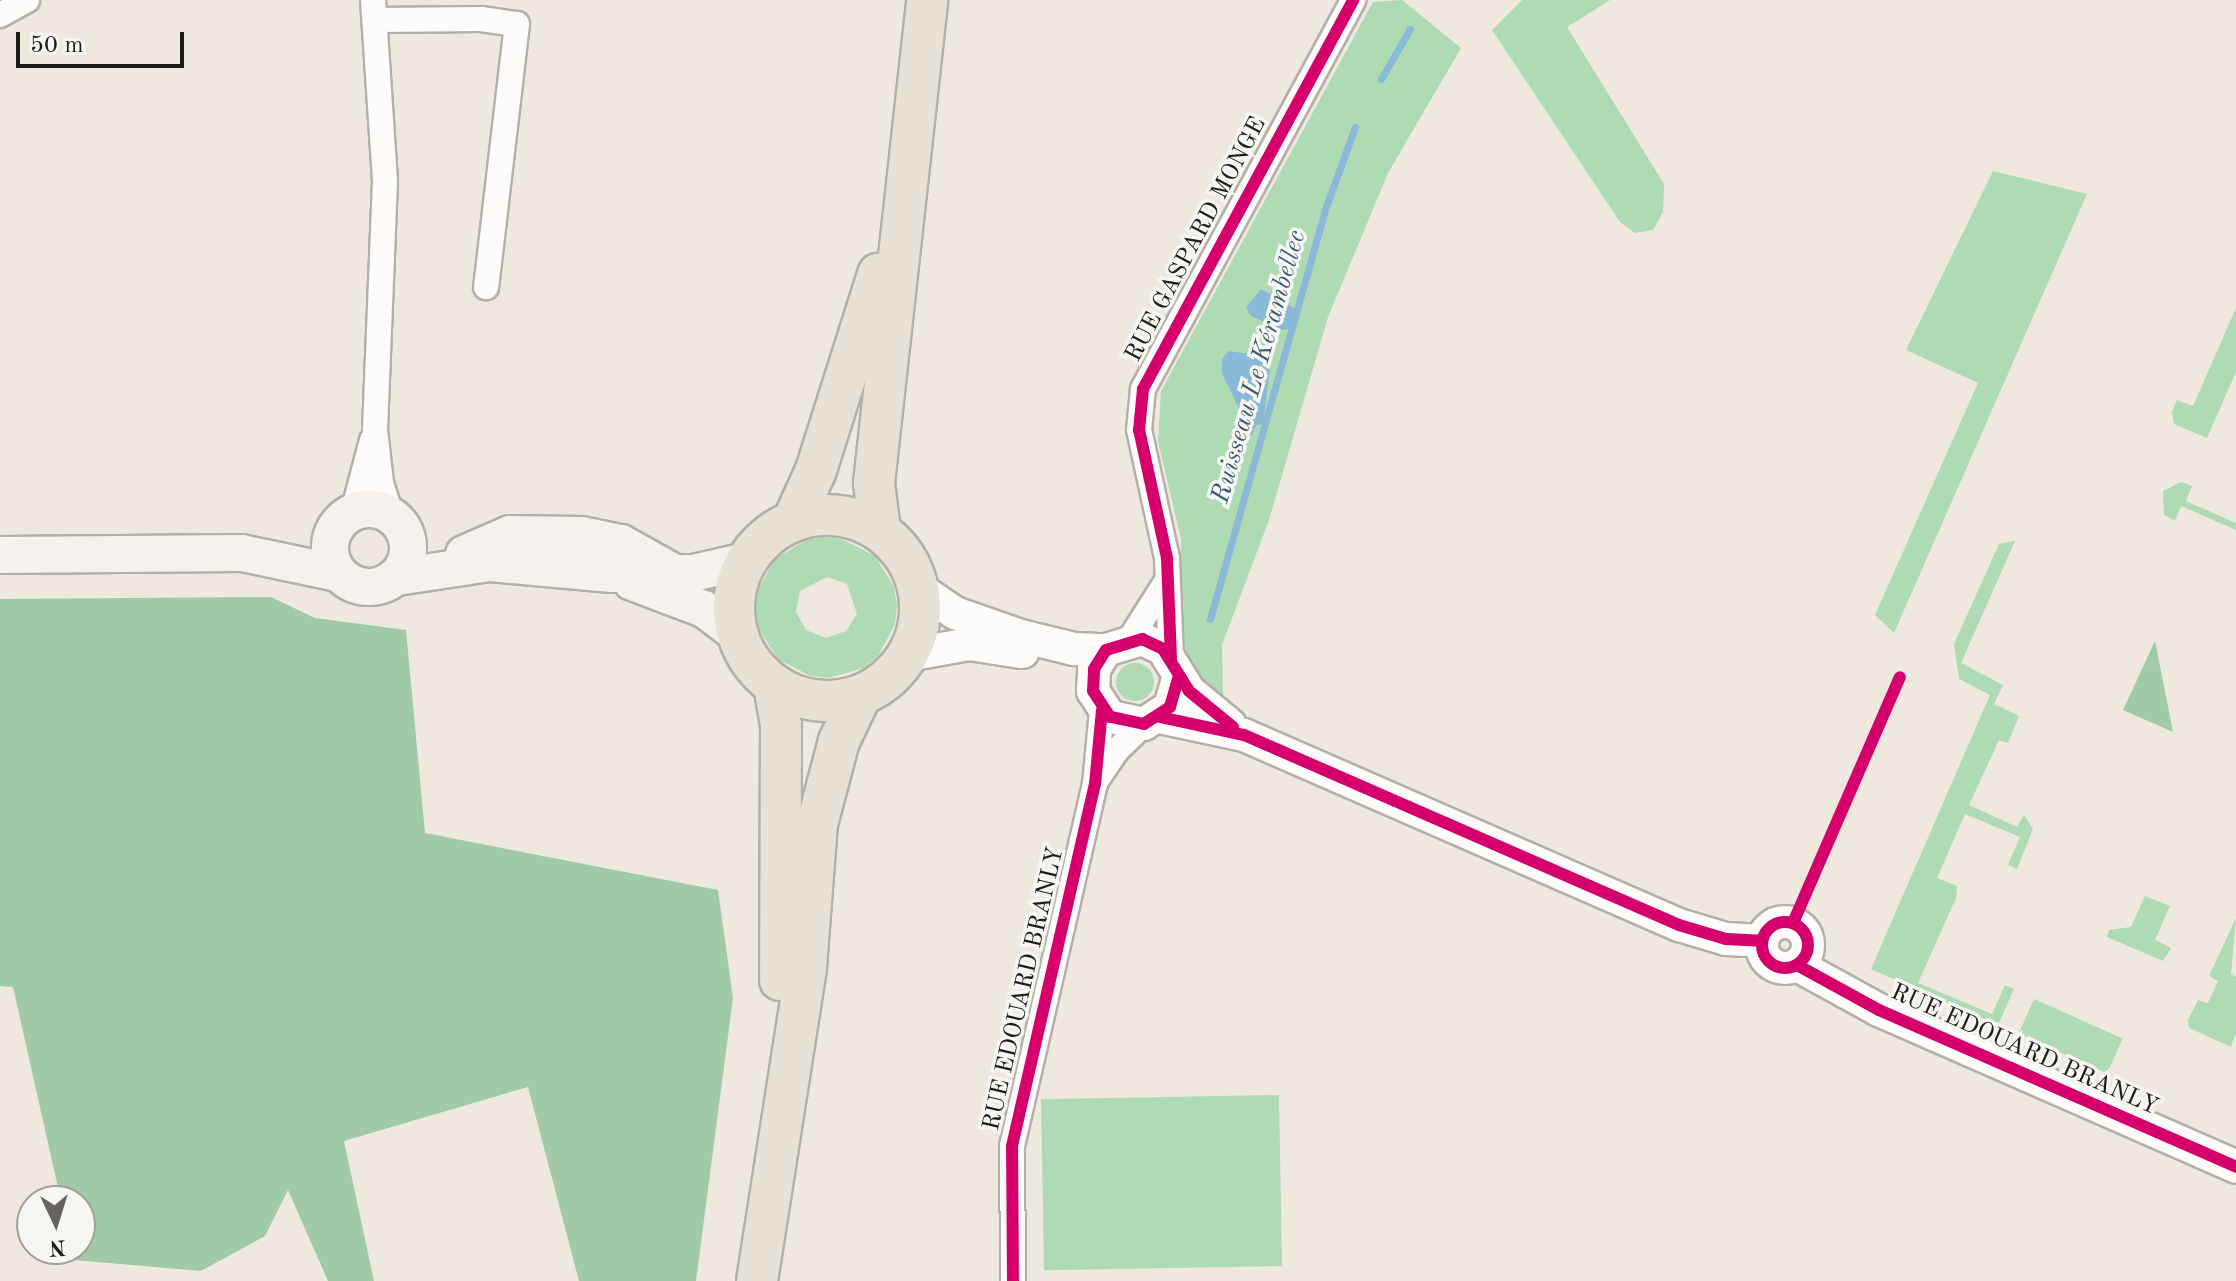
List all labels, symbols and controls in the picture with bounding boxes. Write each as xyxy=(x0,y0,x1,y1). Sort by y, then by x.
scale bar xyxy=(20,16,188,66)
text: 50 m xyxy=(30,34,84,58)
street label: RUE GASPARD MONGE xyxy=(1120,113,1274,367)
water label: Ruisseau Le Kérambellec xyxy=(1206,227,1314,507)
street label: RUE EDOUARD BRANLY xyxy=(978,845,1072,1133)
street label: RUE EDOUARD BRANLY xyxy=(1886,979,2162,1123)
north arrow xyxy=(16,1185,96,1265)
text: N xyxy=(48,1235,67,1259)

